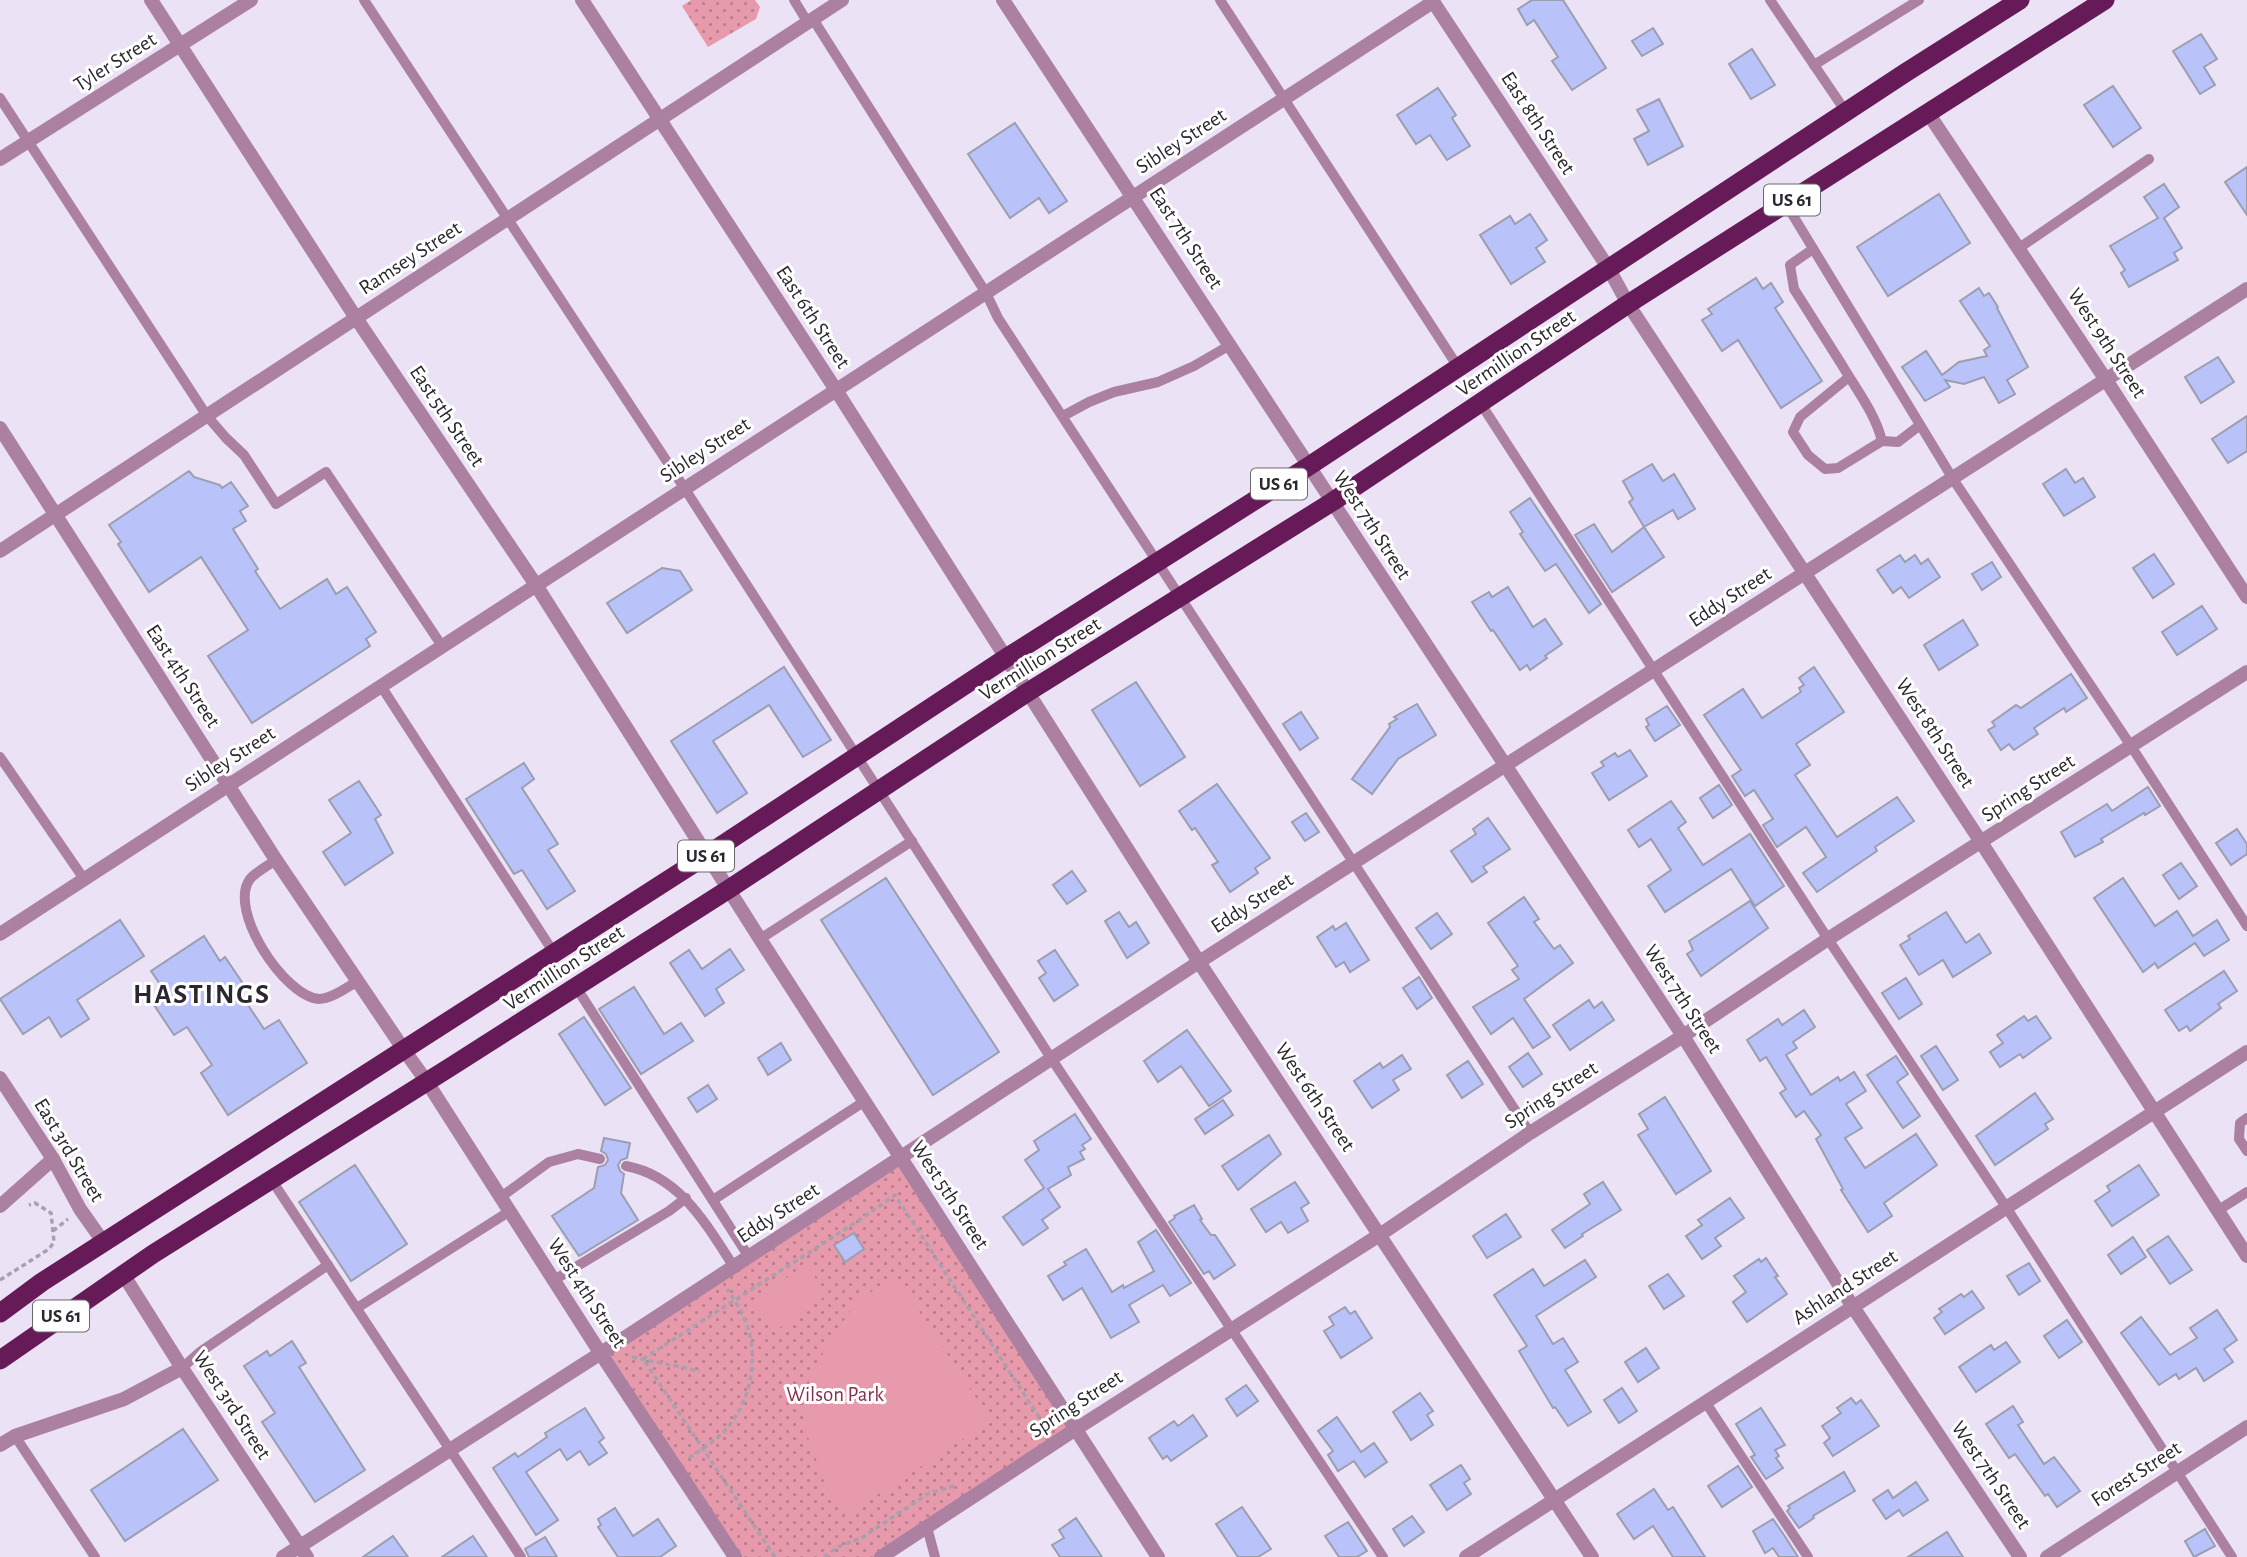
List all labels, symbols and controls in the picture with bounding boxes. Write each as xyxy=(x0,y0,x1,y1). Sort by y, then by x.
street label: Tyler Street xyxy=(70,28,160,95)
street label: East 8th Street xyxy=(1497,68,1579,178)
street label: Sibley Street xyxy=(1132,104,1230,178)
street label: East 7th Street xyxy=(1145,183,1227,293)
road number: US 61 xyxy=(1764,184,1820,216)
street label: Ramsey Street xyxy=(355,217,465,299)
street label: East 6th Street xyxy=(772,262,854,372)
street label: West 9th Street xyxy=(2064,285,2150,402)
street label: Vermillion Street xyxy=(1453,305,1580,400)
street label: East 5th Street xyxy=(406,362,488,470)
street label: Sibley Street xyxy=(656,413,754,487)
street label: West 7th Street xyxy=(1329,467,1415,583)
road number: US 61 xyxy=(1251,468,1307,499)
street label: Eddy Street xyxy=(1685,563,1775,631)
street label: Vermillion Street xyxy=(976,613,1105,705)
street label: East 4th Street xyxy=(142,621,224,731)
street label: West 8th Street xyxy=(1892,674,1978,792)
street label: Sibley Street xyxy=(181,722,279,796)
street label: Spring Street xyxy=(1978,750,2079,826)
road number: US 61 xyxy=(678,841,734,872)
street label: Eddy Street xyxy=(1207,869,1297,937)
street label: Vermillion Street xyxy=(500,921,628,1015)
street label: West 7th Street xyxy=(1640,941,1726,1057)
district label: HASTINGS xyxy=(133,981,271,1009)
street label: West 6th Street xyxy=(1271,1039,1359,1155)
street label: Spring Street xyxy=(1501,1057,1602,1133)
street label: East 3rd Street xyxy=(30,1095,108,1206)
street label: West 5th Street xyxy=(907,1137,993,1253)
street label: Eddy Street xyxy=(733,1179,823,1247)
street label: West 4th Street xyxy=(544,1234,630,1352)
street label: Ashland Street xyxy=(1789,1245,1901,1329)
road number: US 61 xyxy=(33,1300,89,1332)
street label: West 3rd Street xyxy=(189,1347,275,1463)
street label: Spring Street xyxy=(1026,1366,1127,1442)
park label: Wilson Park xyxy=(786,1384,884,1405)
street label: West 7th Street xyxy=(1947,1417,2035,1533)
street label: Forest Street xyxy=(2087,1437,2185,1511)

